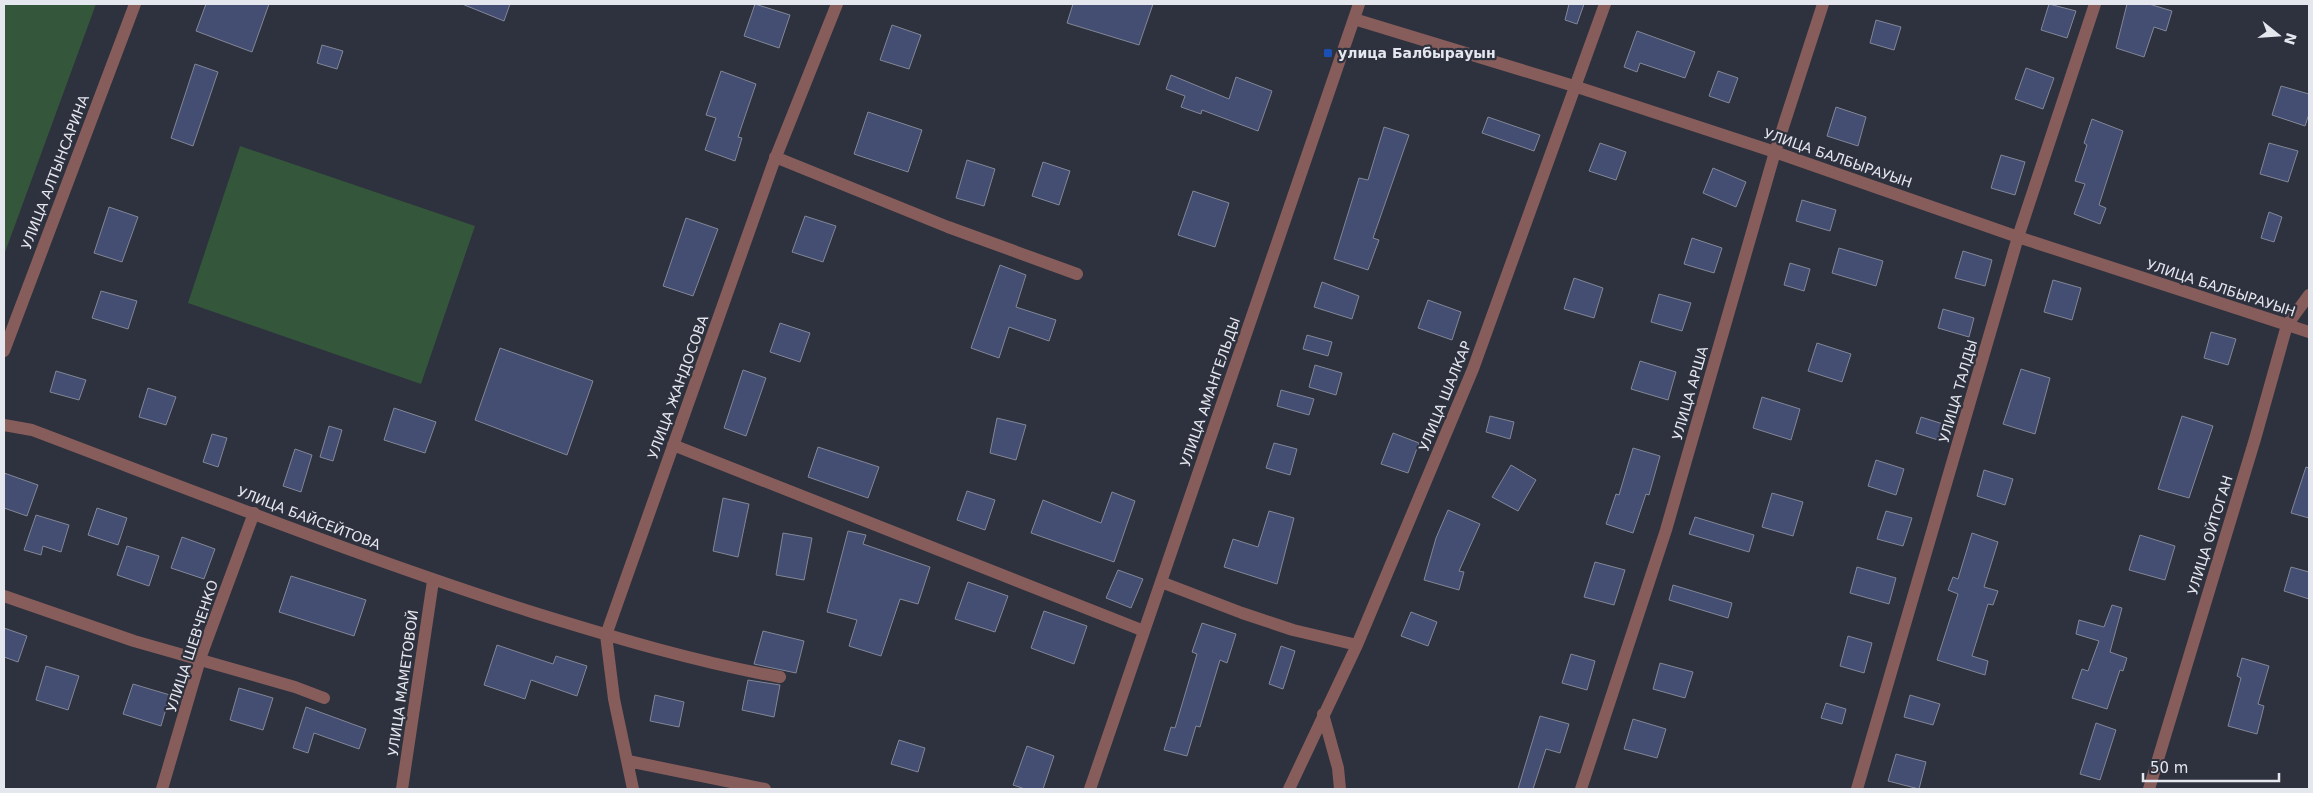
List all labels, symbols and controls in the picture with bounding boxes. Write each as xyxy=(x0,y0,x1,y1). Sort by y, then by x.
north arrow xyxy=(2253,10,2303,60)
text: N xyxy=(2281,31,2300,47)
place label: улица Балбырауын xyxy=(1338,45,1496,61)
marker: улица Балбырауын xyxy=(1322,47,1334,59)
street label: УЛИЦА АЛТЫНСАРИНА xyxy=(18,92,92,252)
street label: УЛИЦА БАЛБЫРАУЫН xyxy=(1762,125,1914,191)
street label: УЛИЦА БАЛБЫРАУЫН xyxy=(2145,256,2297,320)
street label: УЛИЦА ЖАНДОСОВА xyxy=(645,313,712,461)
street label: УЛИЦА АМАНГЕЛЬДЫ xyxy=(1177,315,1243,469)
street label: УЛИЦА ТАЛДЫ xyxy=(1936,338,1980,444)
street label: УЛИЦА ШАЛКАР xyxy=(1416,339,1474,453)
street label: УЛИЦА АРША xyxy=(1669,344,1711,442)
street label: УЛИЦА ОЙТОГАН xyxy=(2183,473,2236,597)
street label: УЛИЦА БАЙСЕЙТОВА xyxy=(235,482,384,553)
street label: УЛИЦА ШЕВЧЕНКО xyxy=(163,578,221,714)
street label: УЛИЦА МАМЕТОВОЙ xyxy=(384,609,421,757)
scale bar xyxy=(2143,750,2279,782)
text: 50 m xyxy=(2150,759,2188,777)

